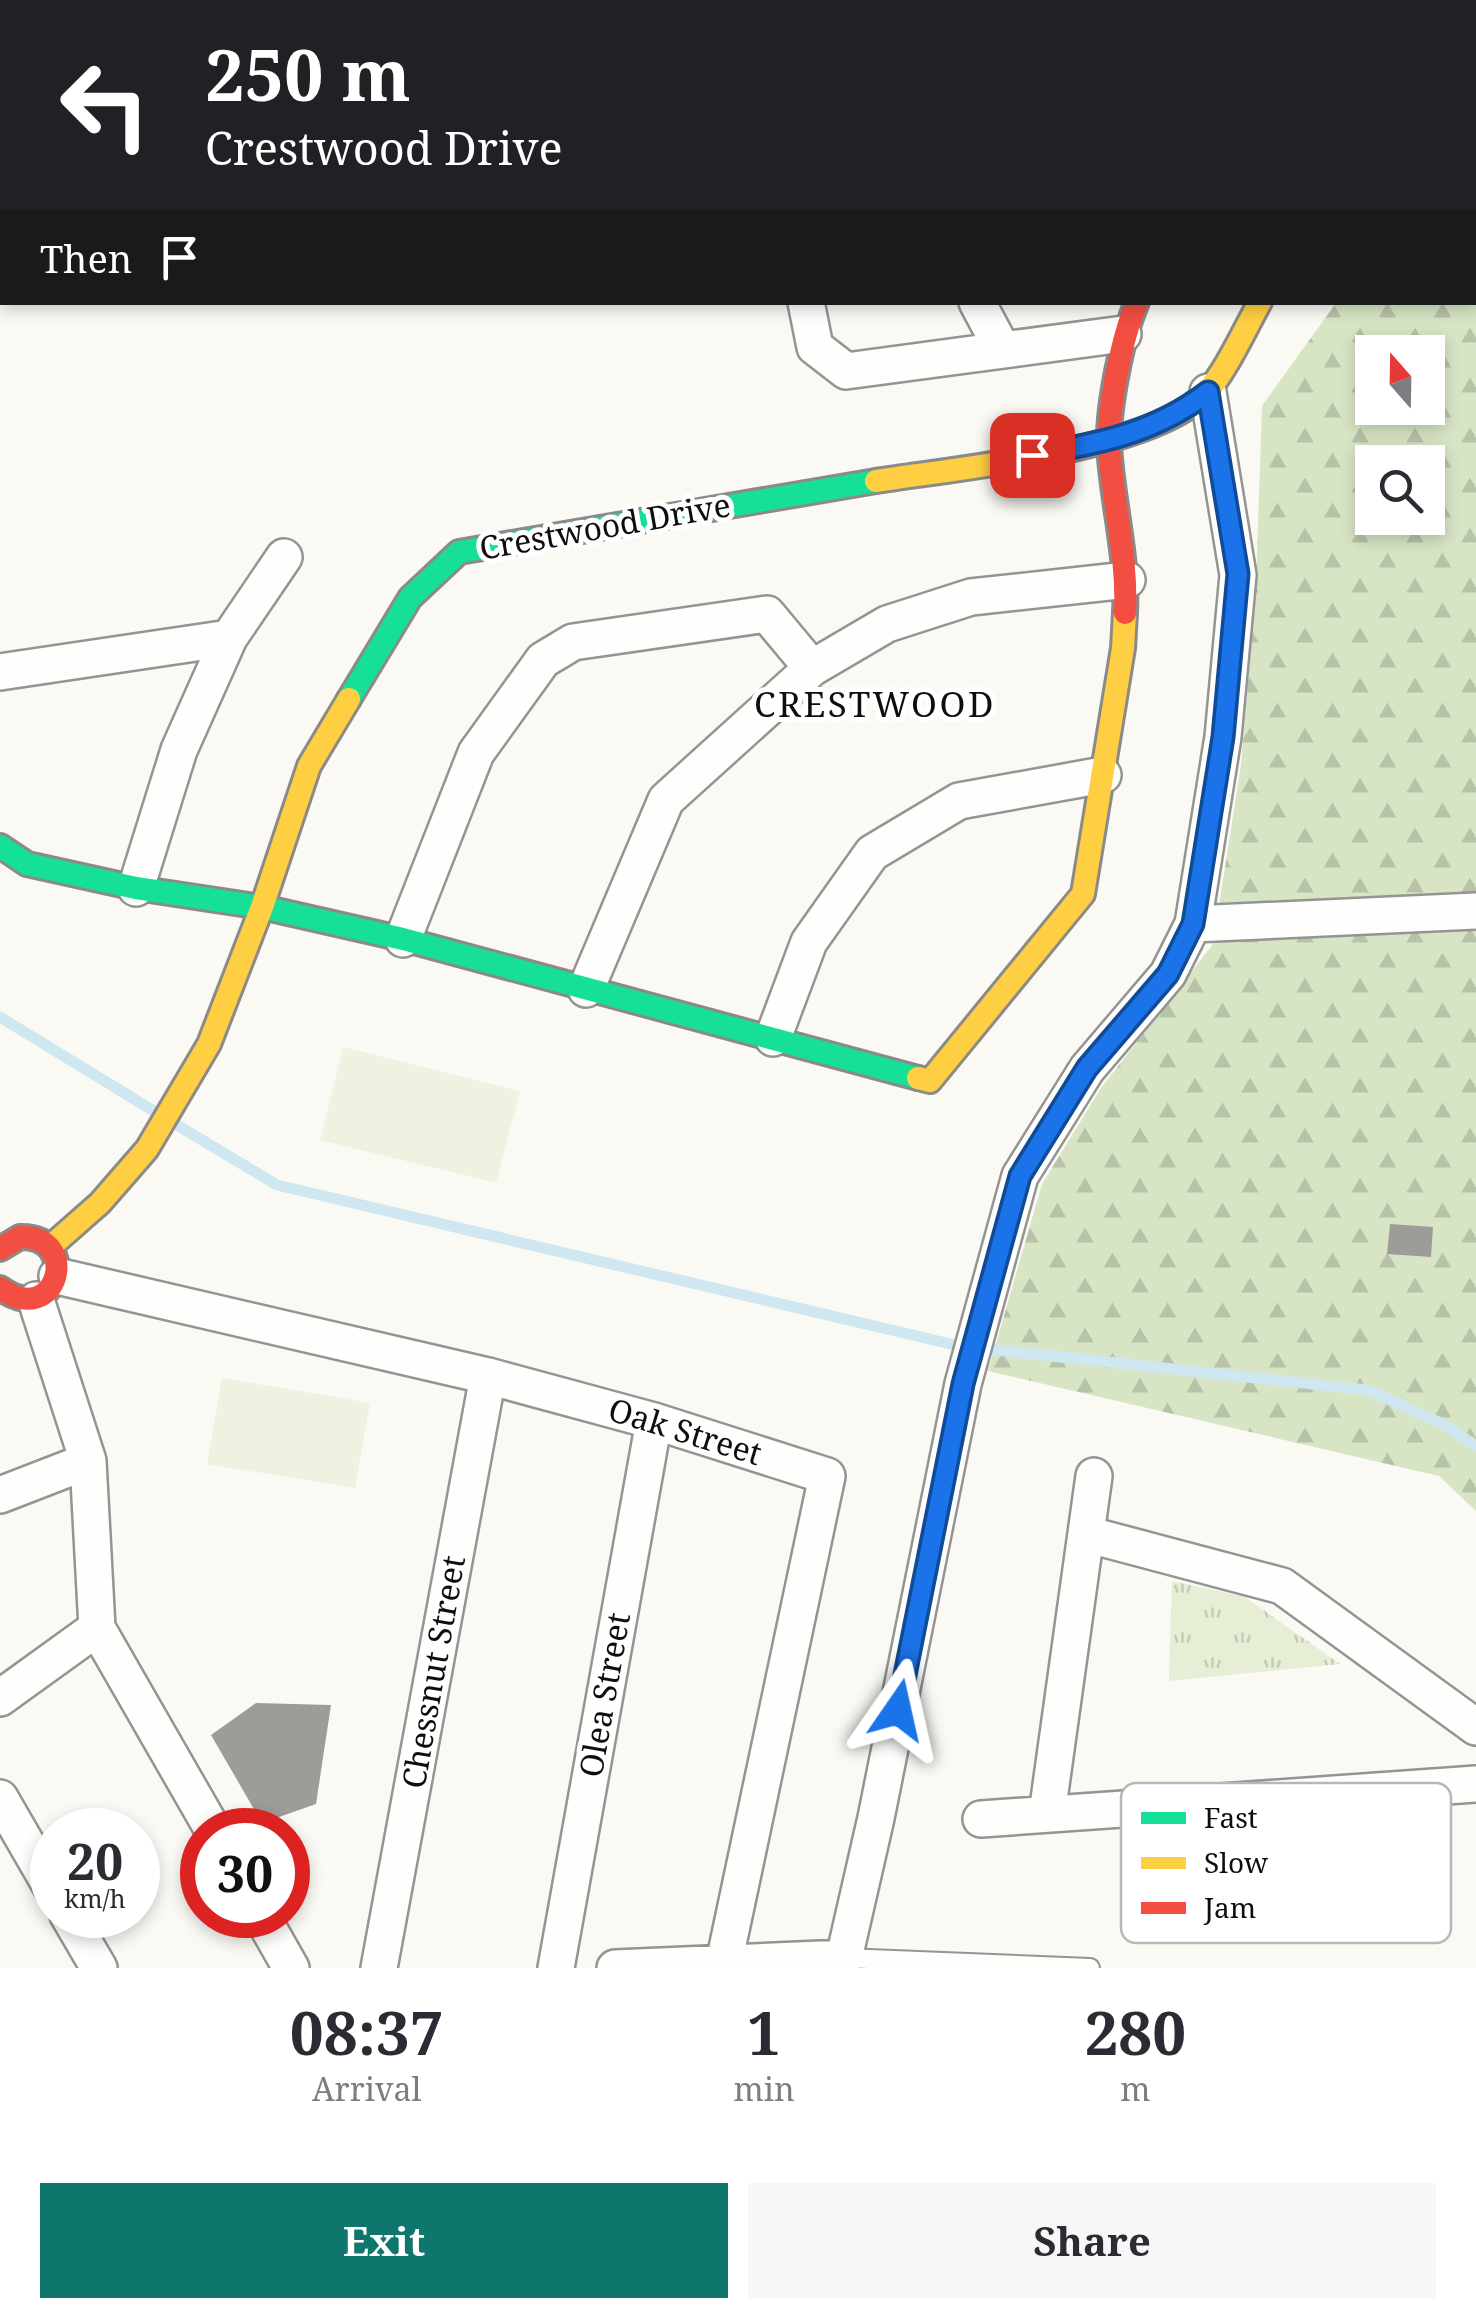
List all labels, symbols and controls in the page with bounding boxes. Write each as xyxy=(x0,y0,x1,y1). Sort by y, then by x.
text: 250 m xyxy=(205,26,411,122)
icon: left xyxy=(40,40,170,170)
text: Crestwood Drive xyxy=(205,117,563,178)
icon: arrive xyxy=(152,230,207,285)
text: Then xyxy=(40,232,132,284)
north arrow xyxy=(1355,335,1445,425)
map controls xyxy=(1355,335,1445,535)
pin xyxy=(990,413,1075,498)
icon: arrive xyxy=(1005,428,1060,483)
button: search xyxy=(1355,445,1445,535)
street label: Crestwood Drive xyxy=(476,482,734,569)
district label: CRESTWOOD xyxy=(754,680,996,727)
street label: Oak Street xyxy=(604,1387,767,1474)
street label: Chessnut Street xyxy=(391,1552,474,1792)
street label: Olea Street xyxy=(568,1609,639,1780)
position arrow xyxy=(846,1658,950,1762)
legend xyxy=(1121,1783,1451,1943)
text: Fast xyxy=(1204,1798,1258,1836)
speed limit sign: 30 xyxy=(180,1808,310,1938)
text: 20 xyxy=(67,1827,123,1895)
text: Slow xyxy=(1204,1843,1269,1881)
text: km/h xyxy=(64,1881,126,1915)
text: Jam xyxy=(1203,1888,1256,1926)
text: 08:37 xyxy=(290,1991,444,2073)
text: 1 xyxy=(747,1991,781,2073)
text: 280 xyxy=(1084,1991,1186,2073)
text: Arrival xyxy=(312,2067,421,2110)
text: min xyxy=(734,2067,795,2110)
text: m xyxy=(1120,2067,1150,2110)
button: Exit xyxy=(40,2183,728,2298)
button: Share xyxy=(748,2183,1436,2298)

